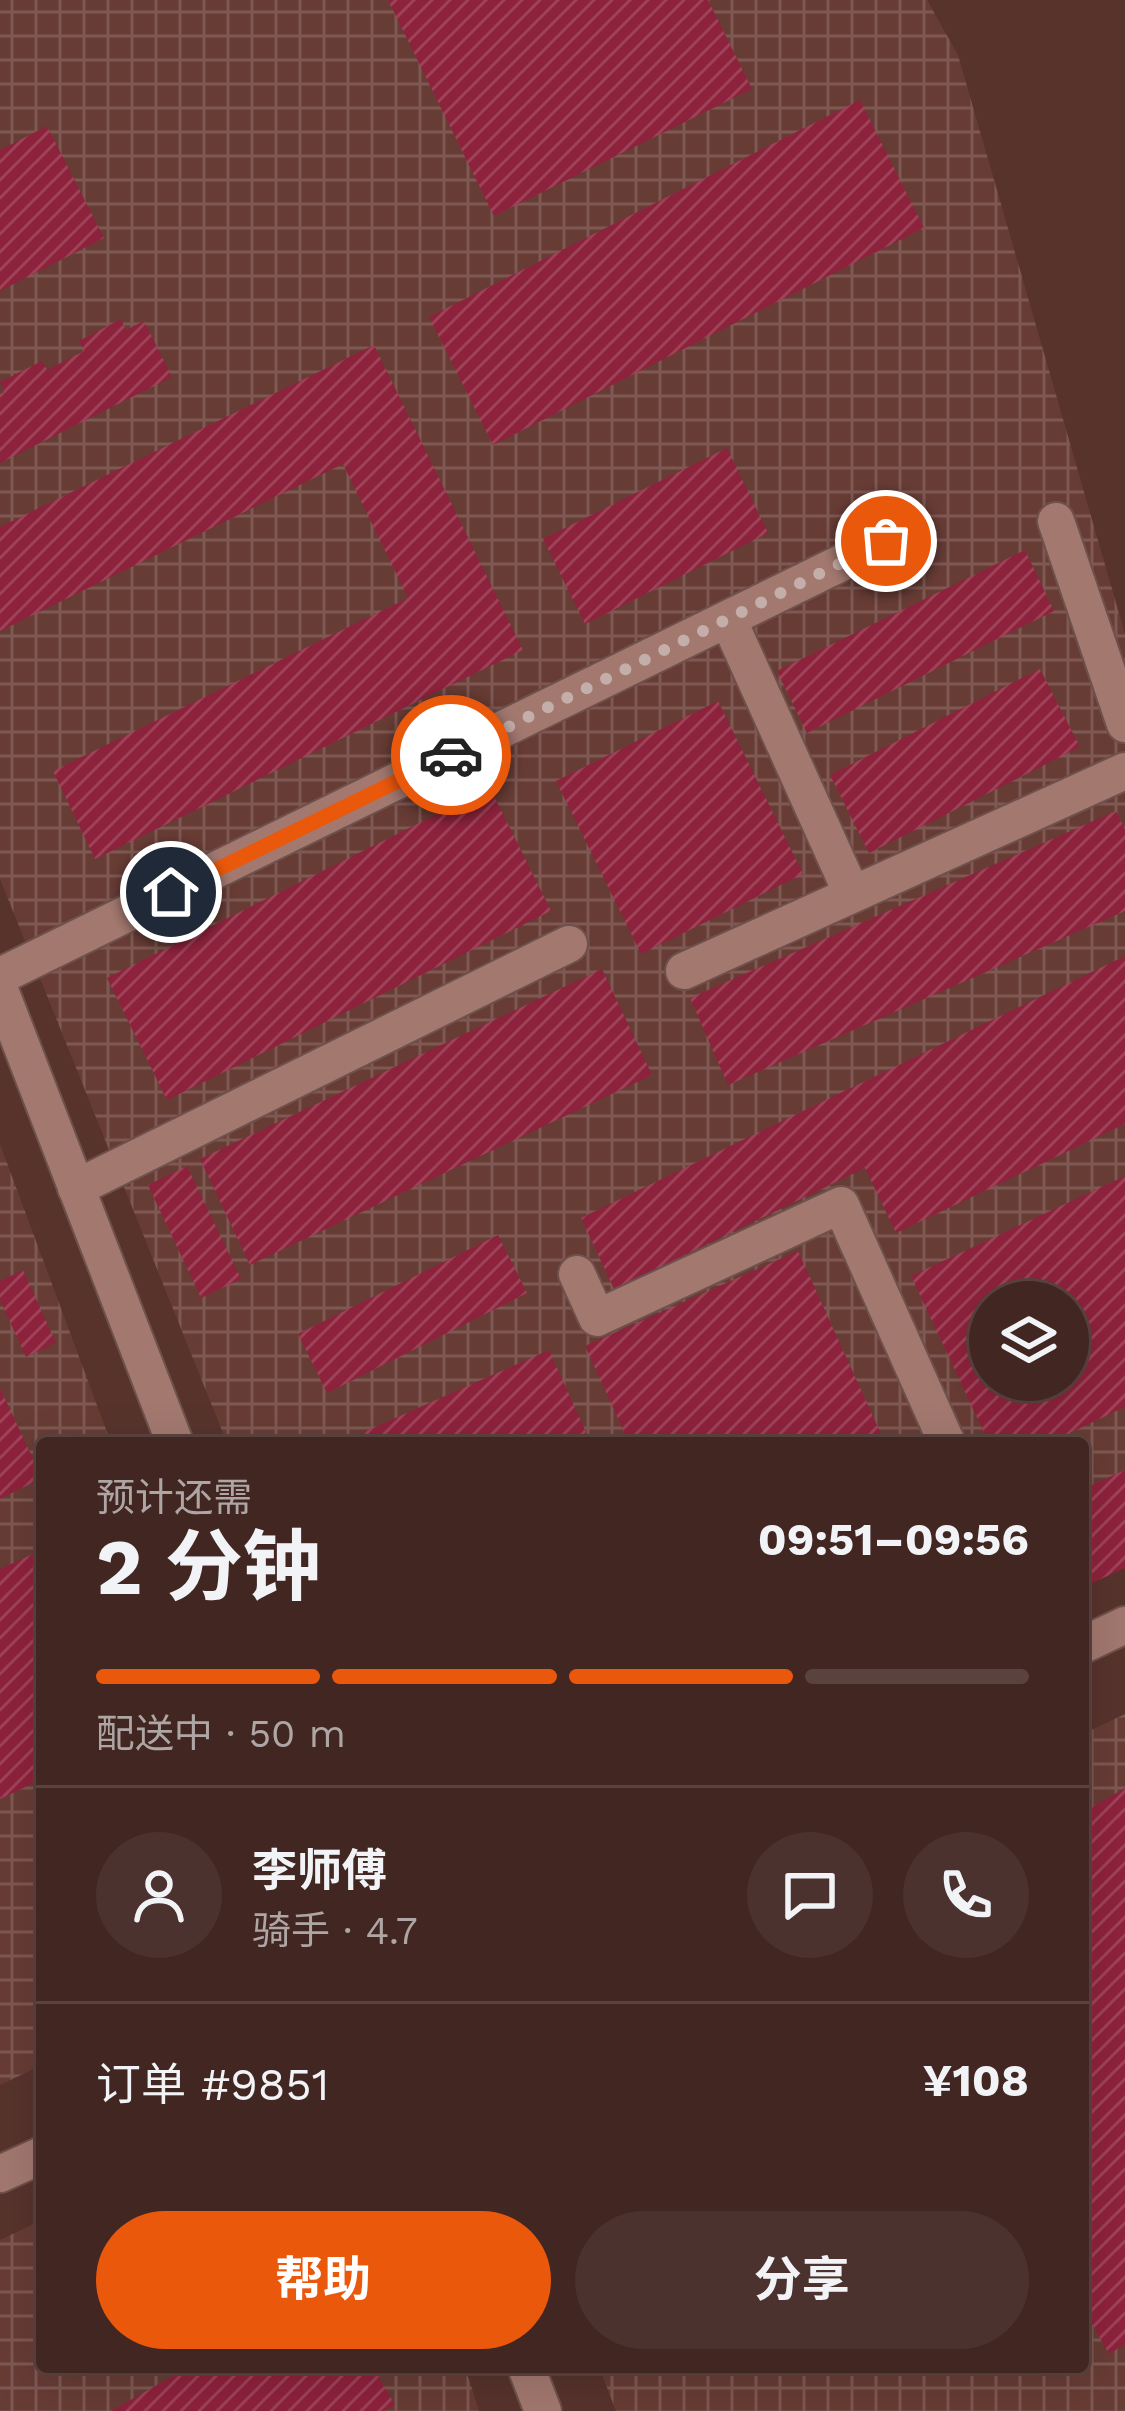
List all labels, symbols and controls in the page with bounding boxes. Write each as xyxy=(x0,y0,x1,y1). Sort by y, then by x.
pin xyxy=(835,490,937,592)
icon: bag xyxy=(853,508,919,574)
courier xyxy=(391,695,511,815)
icon: car xyxy=(418,722,484,788)
pin xyxy=(120,841,222,943)
icon: home xyxy=(138,859,204,925)
map controls xyxy=(969,1281,1089,1401)
button: layers xyxy=(969,1281,1089,1401)
text: 预计还需 xyxy=(96,1475,252,1520)
text: 09:51–09:56 xyxy=(758,1513,1029,1566)
text: 2 分钟 xyxy=(96,1521,321,1613)
text: 配送中 · 50 m xyxy=(96,1711,346,1756)
button: person xyxy=(96,1832,222,1958)
button: chat xyxy=(747,1832,873,1958)
button: phone xyxy=(903,1832,1029,1958)
text: 李师傅 xyxy=(252,1844,387,1897)
text: 骑手 · 4.7 xyxy=(252,1908,418,1953)
text: ¥108 xyxy=(922,2054,1029,2107)
text: 订单 #9851 xyxy=(96,2058,329,2111)
button: 帮助 xyxy=(96,2211,551,2349)
button: 分享 xyxy=(575,2211,1029,2349)

